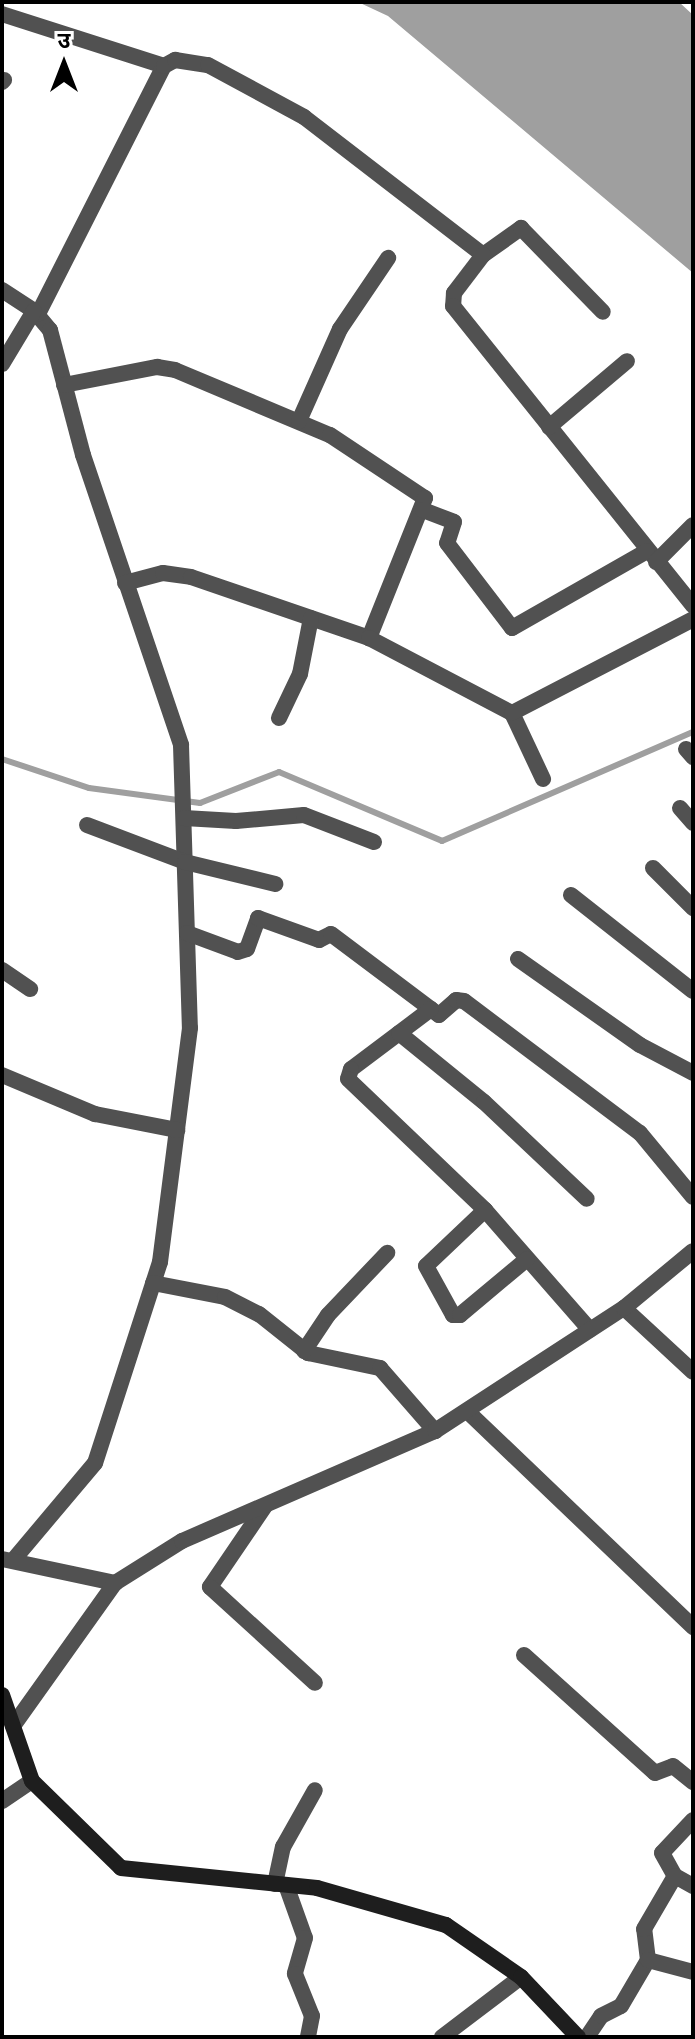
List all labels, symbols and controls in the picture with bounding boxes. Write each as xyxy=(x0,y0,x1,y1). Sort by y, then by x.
north arrow xyxy=(24,24,104,104)
text: उ xyxy=(58,26,70,54)

